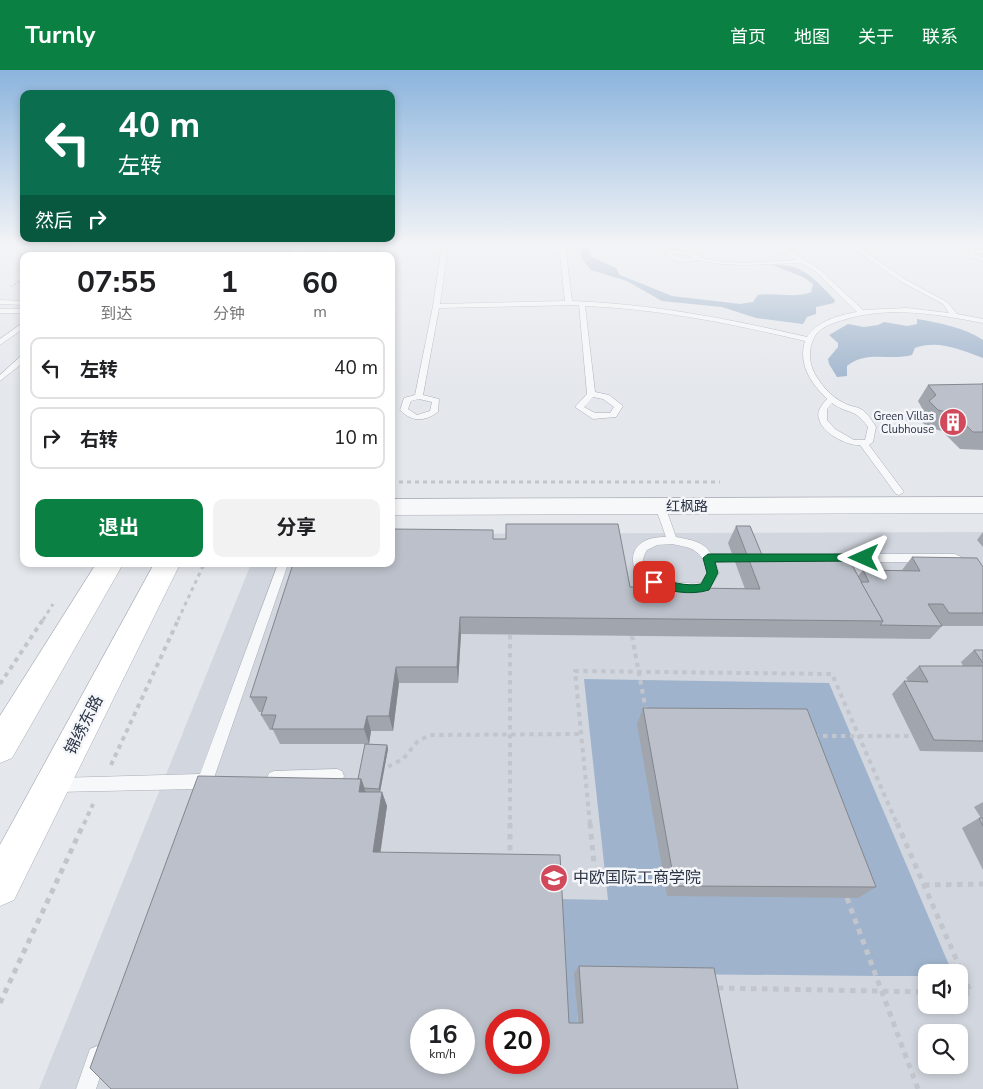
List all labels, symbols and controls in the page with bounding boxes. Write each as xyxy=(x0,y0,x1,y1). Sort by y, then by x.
text: Turnly xyxy=(25,19,95,51)
text: 首页 xyxy=(730,25,766,49)
text: 地图 xyxy=(794,25,830,49)
text: 关于 xyxy=(858,25,894,49)
text: 联系 xyxy=(922,25,958,49)
text: 40 m xyxy=(118,102,200,149)
icon: left xyxy=(35,110,100,175)
text: 左转 xyxy=(118,151,162,181)
icon: right xyxy=(83,205,111,233)
text: 然后 xyxy=(35,208,73,234)
text: 07:55 xyxy=(77,262,156,303)
text: 1 xyxy=(220,262,238,303)
text: 60 xyxy=(302,263,338,304)
text: m xyxy=(313,301,327,323)
text: 到达 xyxy=(101,303,133,325)
text: 分钟 xyxy=(213,303,245,325)
icon: left xyxy=(37,354,65,382)
text: 40 m xyxy=(334,355,378,381)
text: 左转 xyxy=(80,357,118,383)
building icon: Green Villas Clubhouse xyxy=(938,407,968,437)
place label: Green Villas Clubhouse xyxy=(874,409,934,437)
icon: right xyxy=(37,424,65,452)
text: 10 m xyxy=(334,425,378,451)
text: 右转 xyxy=(80,427,118,453)
street label: 红枫路 xyxy=(666,497,708,516)
button: 退出 xyxy=(35,499,203,557)
button: 分享 xyxy=(213,499,380,557)
position arrow xyxy=(837,531,889,583)
pin xyxy=(633,561,675,603)
icon: arrive xyxy=(640,568,668,596)
street label: 锦绣东路 xyxy=(60,691,108,759)
school or university icon: 中欧国际工商学院 xyxy=(539,863,569,893)
place label: 中欧国际工商学院 xyxy=(573,867,701,889)
map controls xyxy=(918,964,968,1074)
button: sound xyxy=(918,964,968,1014)
speed limit sign: 20 xyxy=(485,1009,550,1074)
text: 16 xyxy=(427,1018,458,1052)
button: search xyxy=(918,1024,968,1074)
text: km/h xyxy=(429,1046,456,1062)

